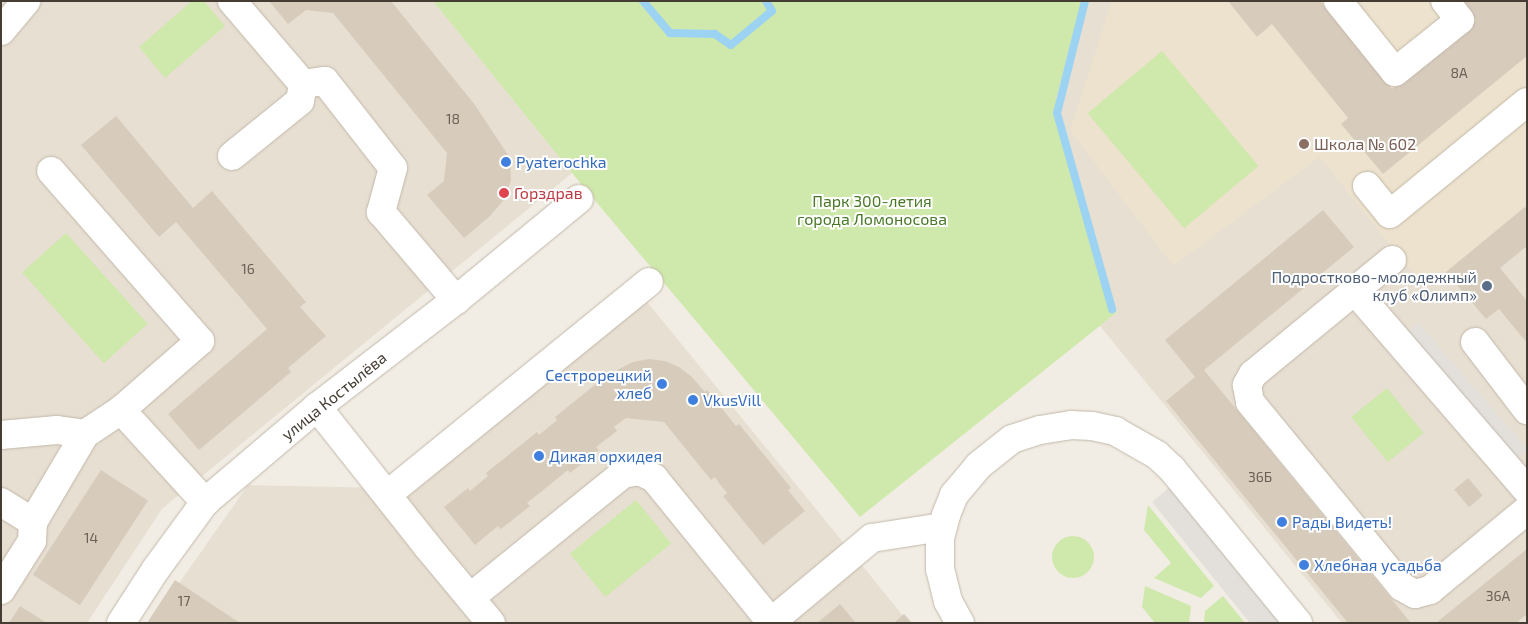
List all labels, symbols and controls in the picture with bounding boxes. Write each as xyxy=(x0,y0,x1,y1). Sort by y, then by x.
house number: 8А xyxy=(1450,65,1468,81)
house number: 18 xyxy=(446,111,460,127)
place label: Школа № 602 xyxy=(1314,134,1416,154)
marker: Школа № 602 xyxy=(1298,138,1310,150)
place label: Pyaterochka xyxy=(516,152,607,172)
marker: Pyaterochka xyxy=(500,156,512,168)
place label: Горздрав xyxy=(514,183,583,203)
marker: Горздрав xyxy=(498,187,510,199)
park label: Парк 300-летия города Ломоносова xyxy=(797,191,947,229)
house number: 16 xyxy=(241,261,255,277)
place label: Подростково-молодежный клуб «Олимп» xyxy=(1271,267,1477,305)
marker: Подростково-молодежный клуб «Олимп» xyxy=(1481,280,1493,292)
street label: улица Костылёва xyxy=(278,348,390,444)
place label: Сестрорецкий хлеб xyxy=(545,365,652,403)
marker: Сестрорецкий хлеб xyxy=(656,378,668,390)
place label: VkusVill xyxy=(703,390,761,410)
marker: VkusVill xyxy=(687,394,699,406)
place label: Дикая орхидея xyxy=(549,446,662,466)
marker: Дикая орхидея xyxy=(533,450,545,462)
house number: 36Б xyxy=(1248,469,1272,485)
place label: Рады Видеть! xyxy=(1292,512,1392,532)
marker: Рады Видеть! xyxy=(1276,516,1288,528)
house number: 14 xyxy=(84,530,98,546)
place label: Хлебная усадьба xyxy=(1314,555,1442,575)
marker: Хлебная усадьба xyxy=(1298,559,1310,571)
house number: 36А xyxy=(1486,588,1510,604)
house number: 17 xyxy=(178,593,190,609)

